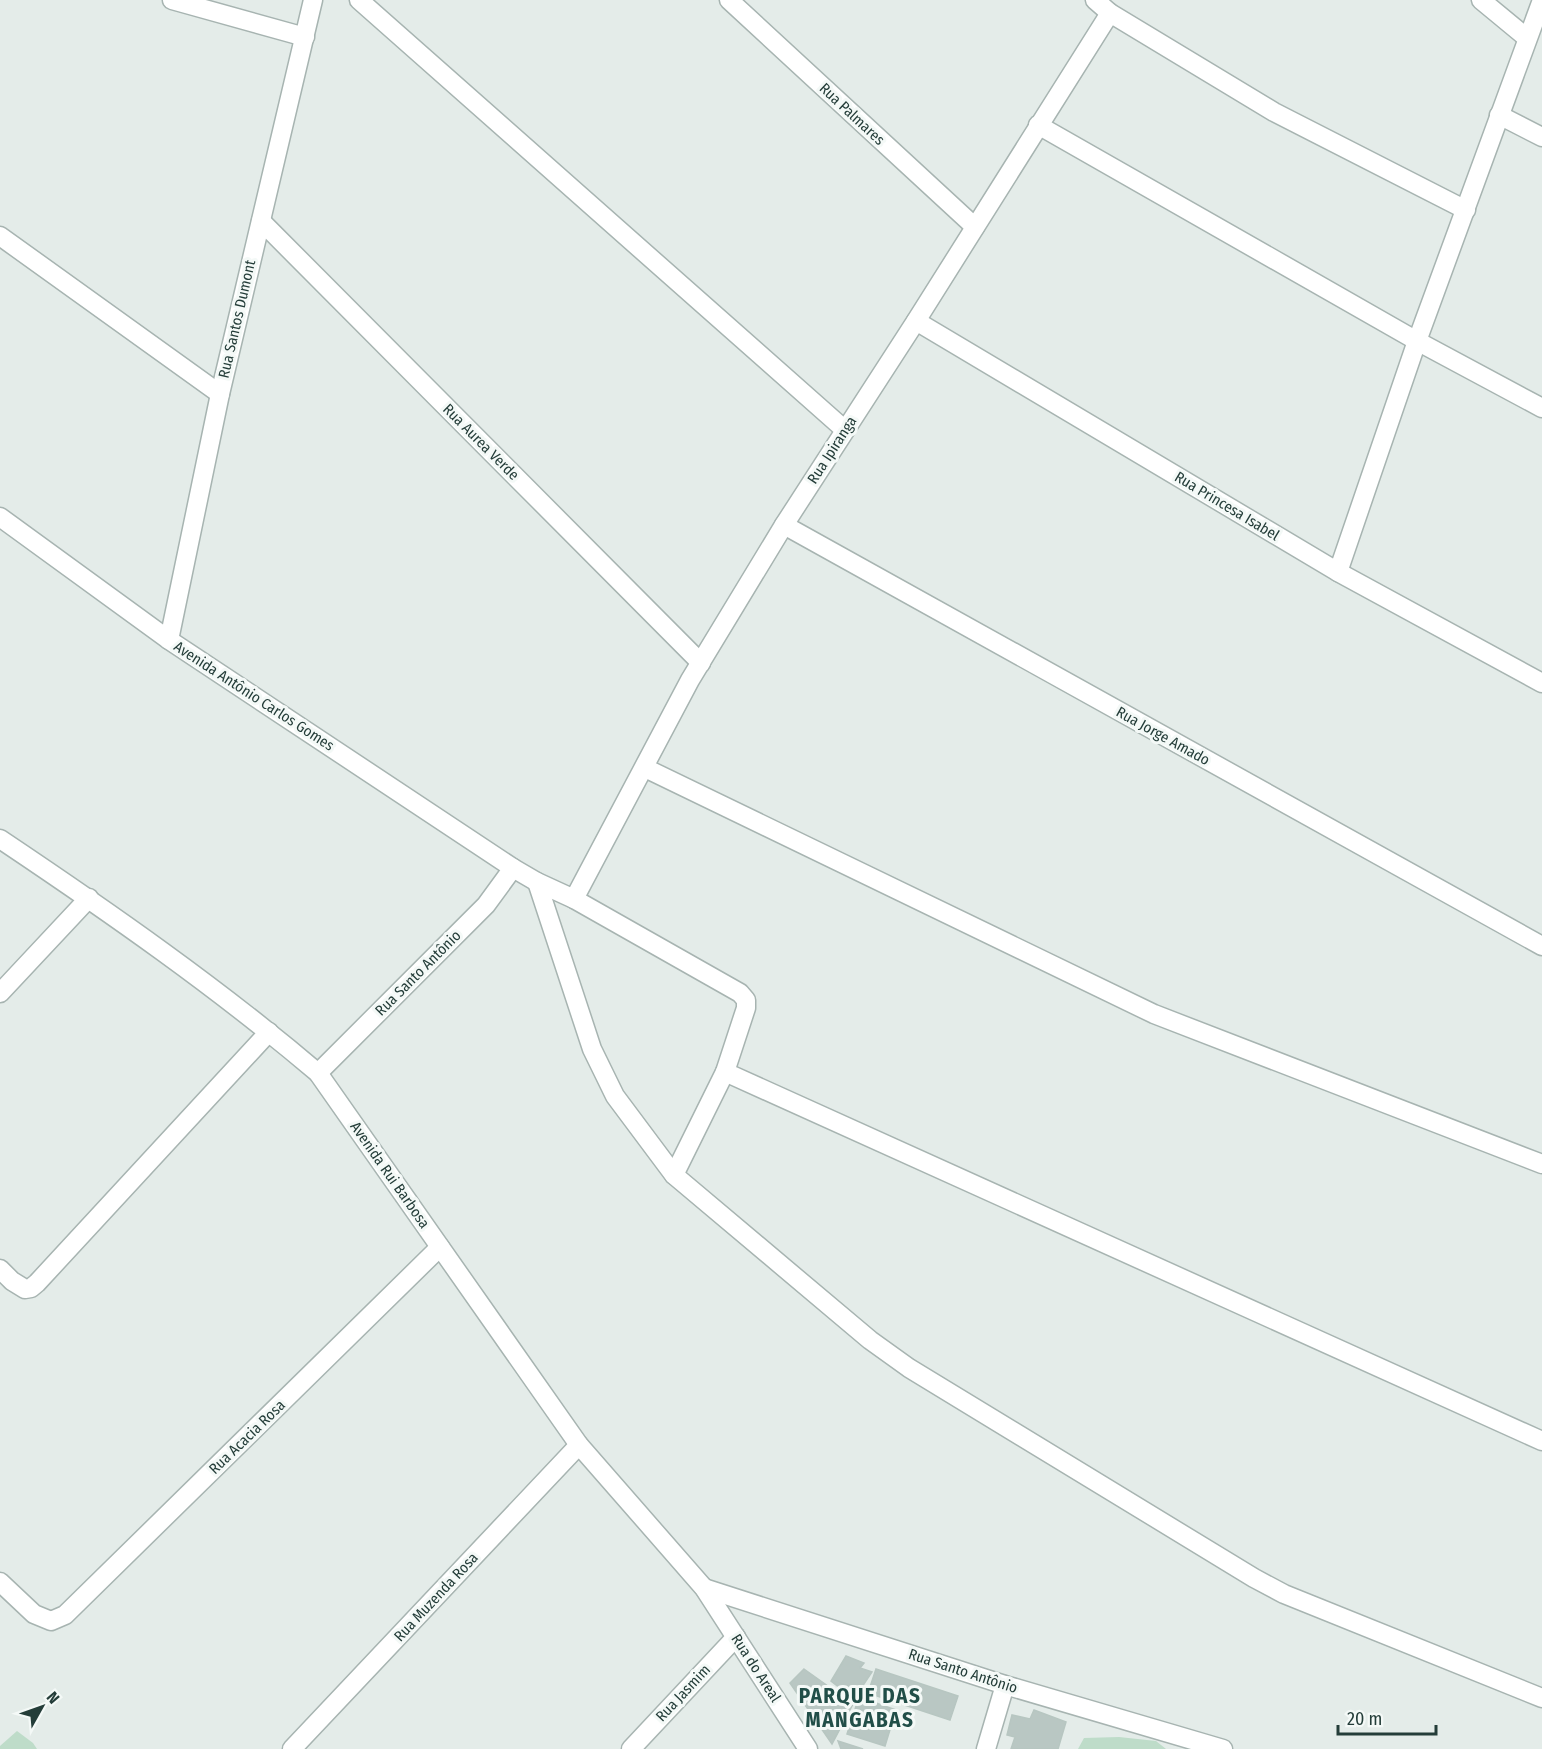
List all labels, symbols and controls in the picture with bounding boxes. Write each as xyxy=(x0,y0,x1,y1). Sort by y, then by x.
street label: Rua Palmares xyxy=(816,79,888,149)
street label: Rua Santos Dumont xyxy=(215,258,259,380)
street label: Rua Aurea Verde xyxy=(439,400,523,484)
street label: Rua Ipiranga xyxy=(804,413,860,487)
street label: Rua Princesa Isabel xyxy=(1171,468,1283,544)
street label: Avenida Antônio Carlos Gomes xyxy=(170,637,338,755)
street label: Rua Jorge Amado xyxy=(1113,703,1213,769)
street label: Rua Santo Antônio xyxy=(371,926,465,1020)
street label: Avenida Rui Barbosa xyxy=(346,1118,434,1232)
street label: Rua Acacia Rosa xyxy=(205,1396,289,1478)
street label: Rua Muzenda Rosa xyxy=(390,1549,482,1645)
street label: Rua do Areal xyxy=(727,1631,785,1705)
street label: Rua Santo Antônio xyxy=(906,1645,1020,1697)
street label: Rua Jasmim xyxy=(652,1661,714,1725)
north arrow xyxy=(12,1677,72,1737)
district label: PARQUE DAS MANGABAS xyxy=(799,1683,921,1733)
text: N xyxy=(43,1688,63,1707)
scale bar xyxy=(1338,1698,1436,1736)
text: 20 m xyxy=(1347,1708,1382,1730)

